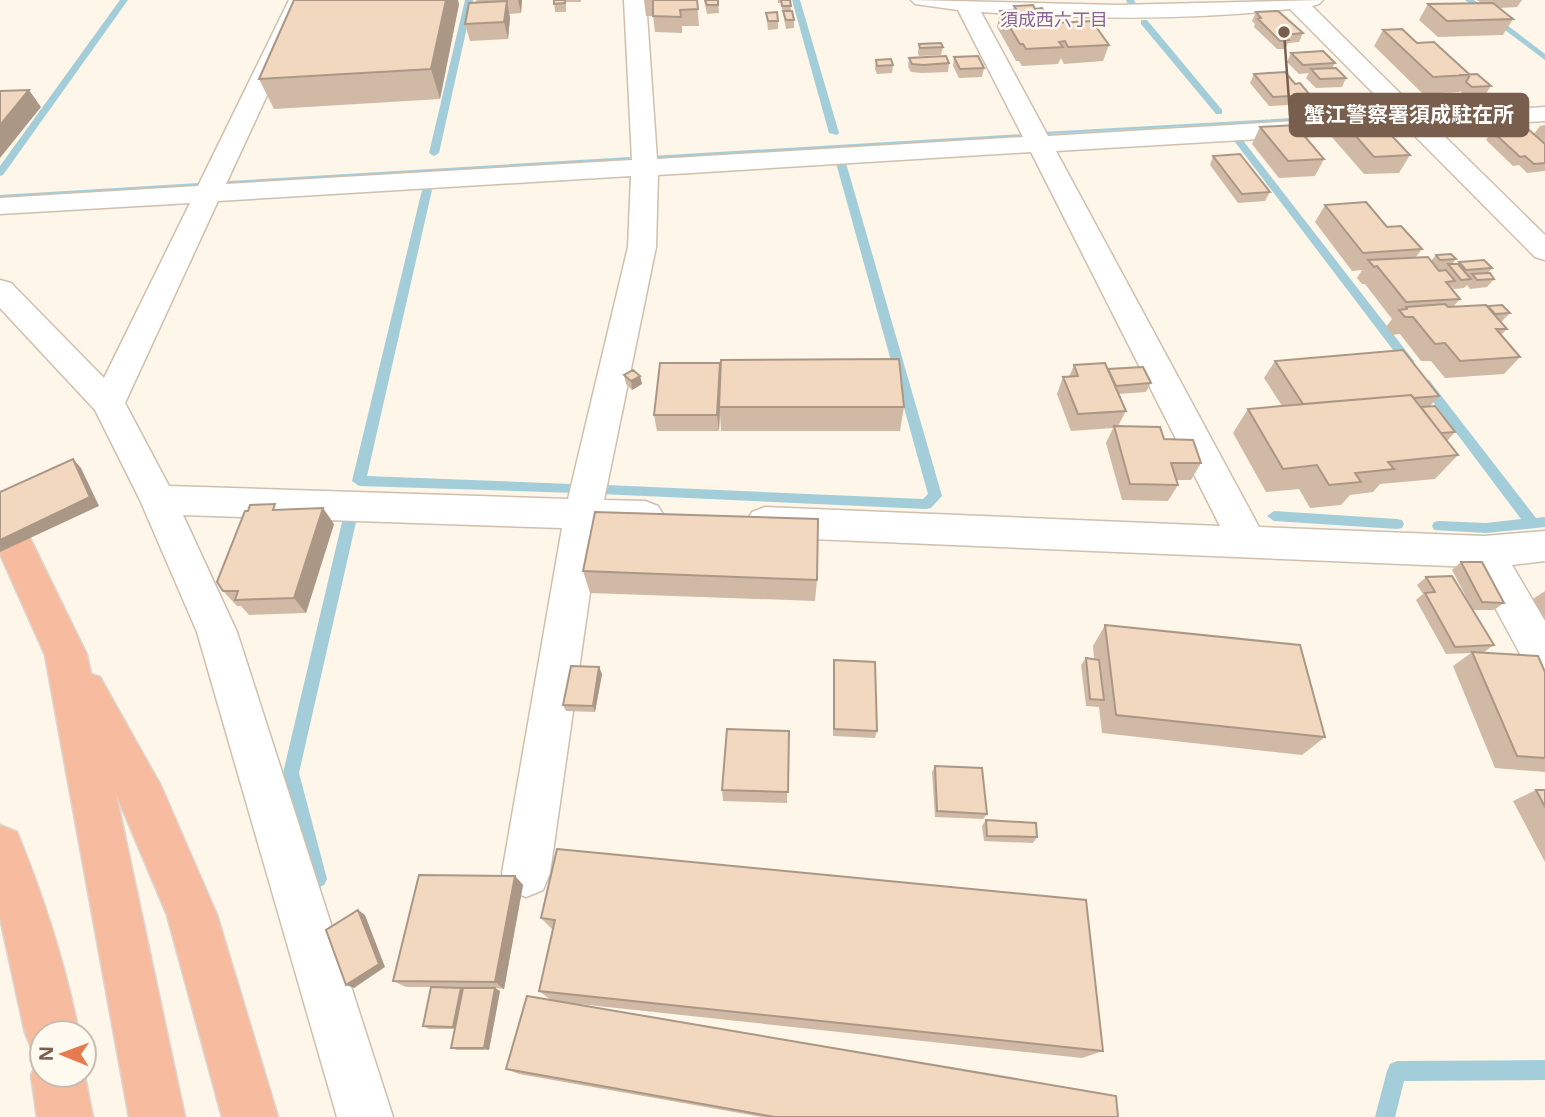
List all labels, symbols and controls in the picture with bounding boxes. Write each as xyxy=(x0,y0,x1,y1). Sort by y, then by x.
district label: 須成西六丁目 xyxy=(1000,7,1108,31)
callout: 蟹江警察署須成駐在所 xyxy=(1290,94,1528,136)
text: 蟹江警察署須成駐在所 xyxy=(1304,100,1514,128)
north arrow xyxy=(28,1019,98,1089)
text: N xyxy=(33,1046,59,1062)

